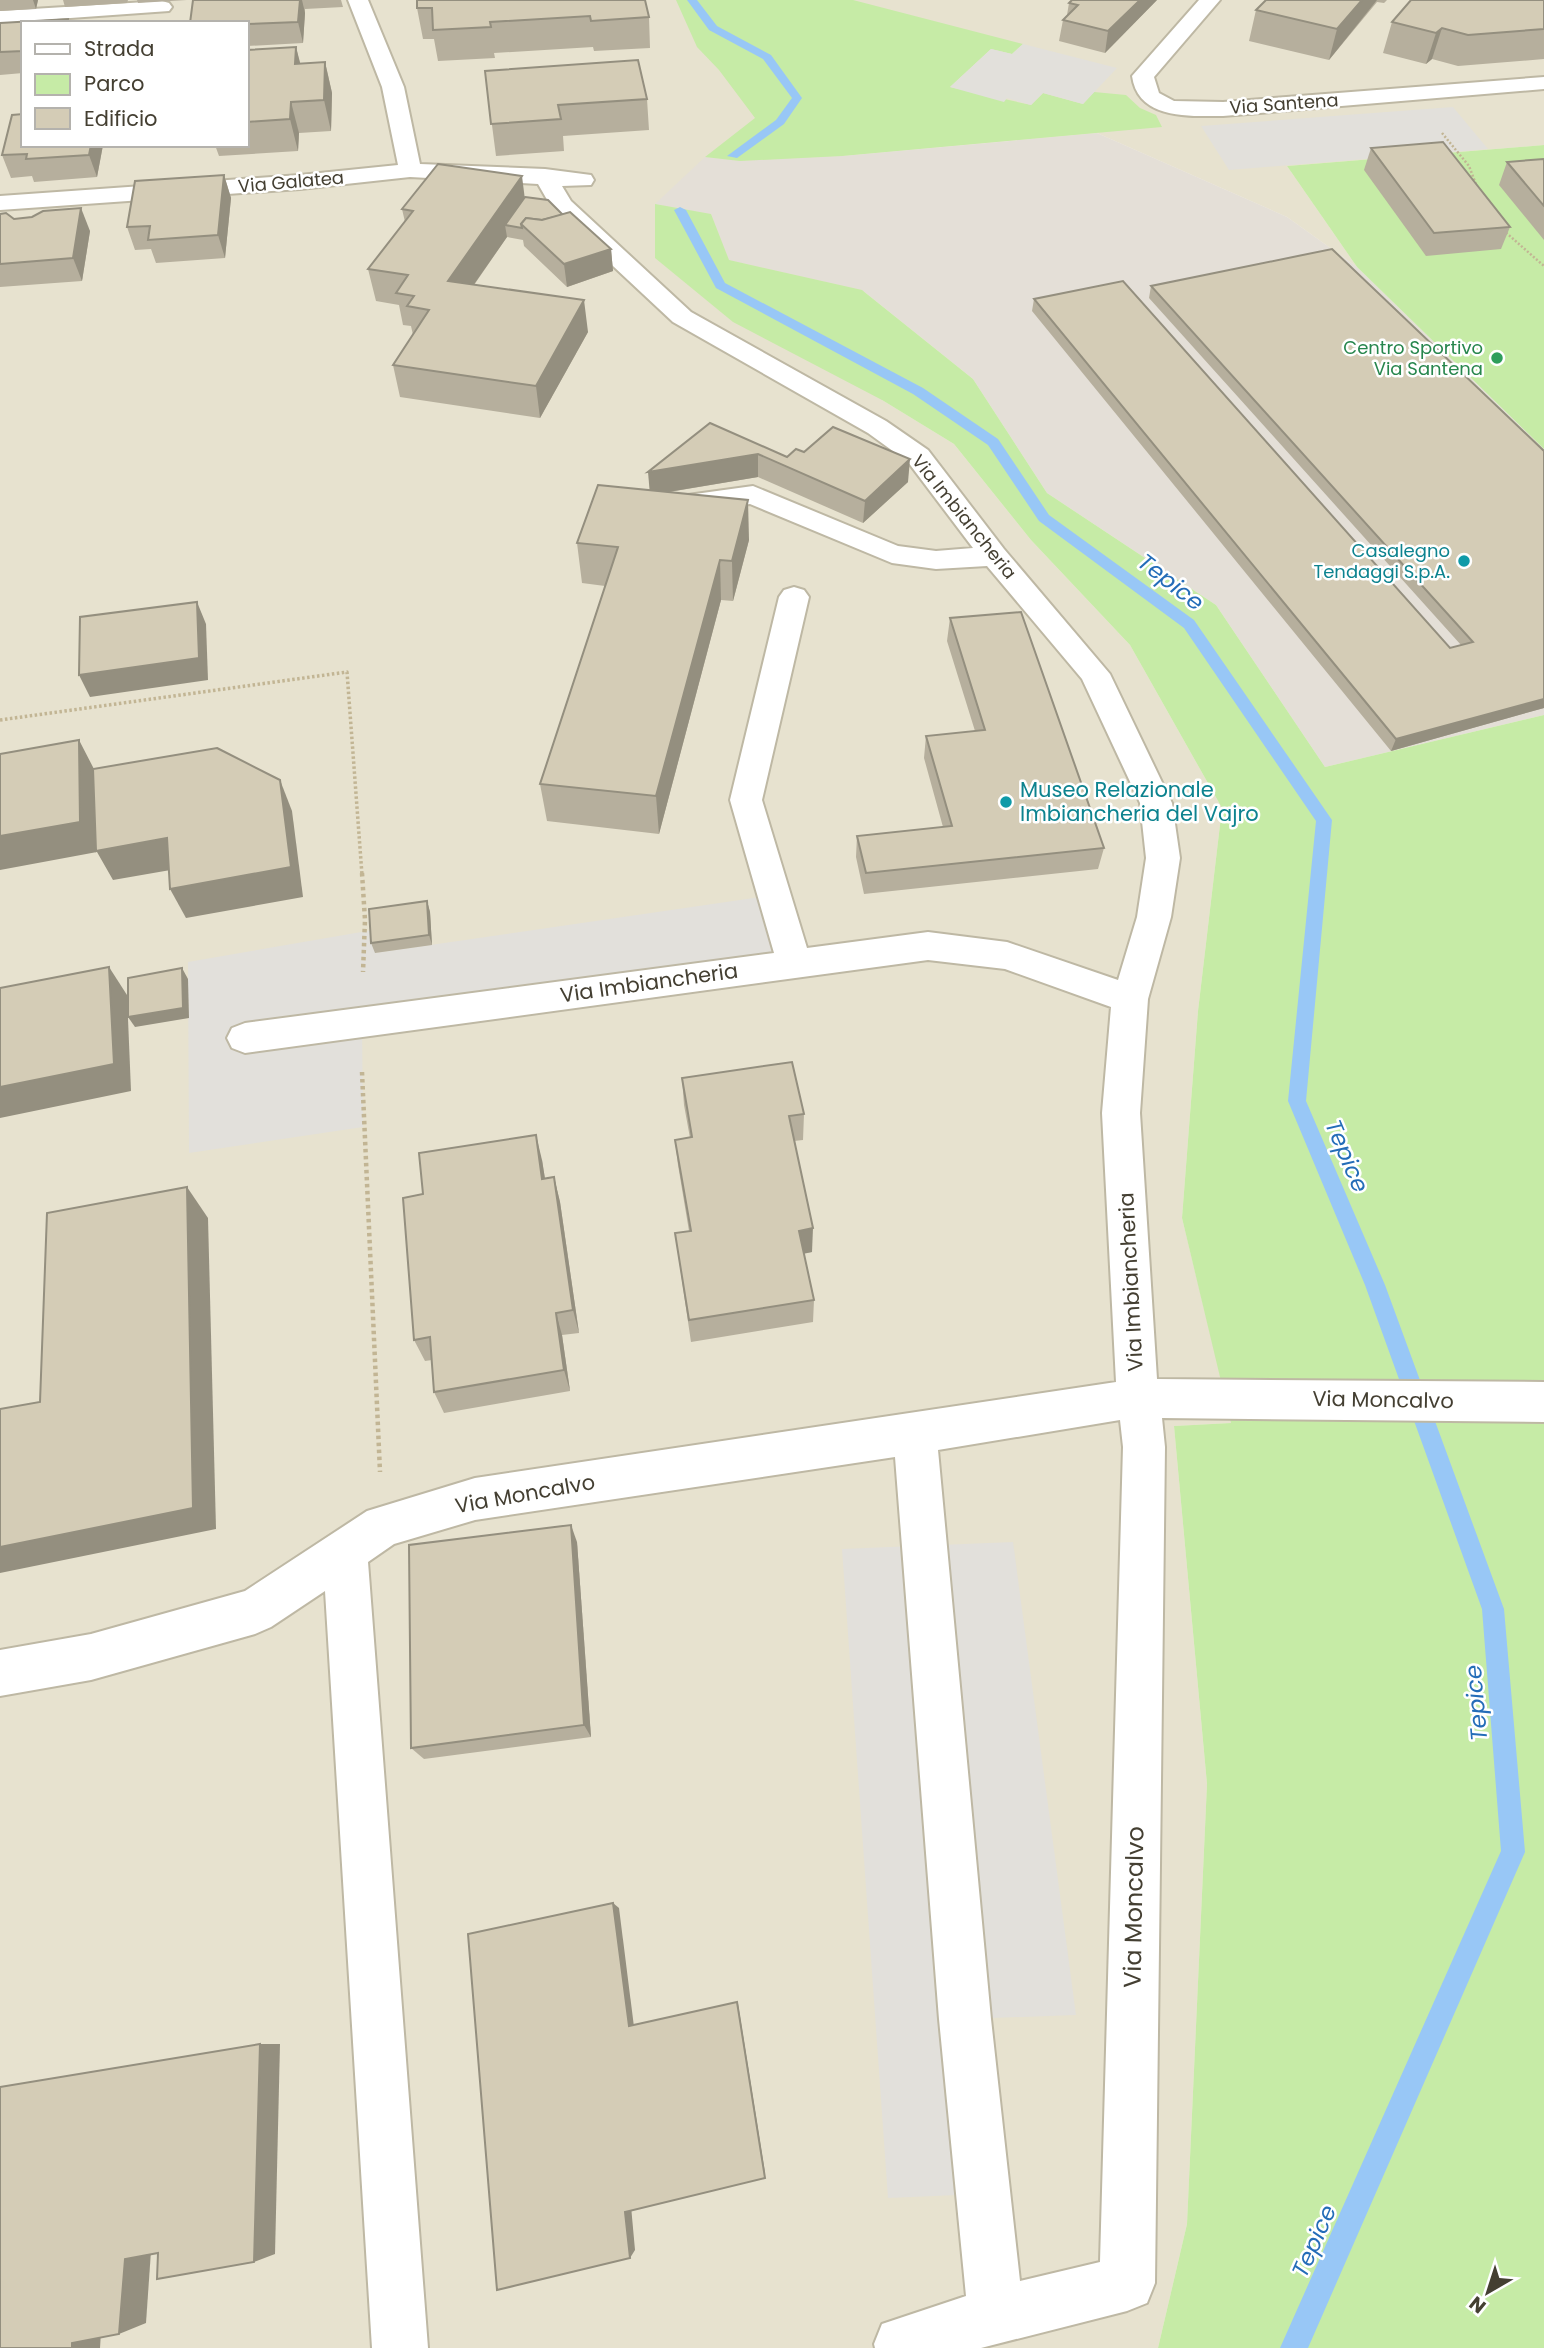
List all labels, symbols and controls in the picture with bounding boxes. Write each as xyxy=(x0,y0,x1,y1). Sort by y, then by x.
legend xyxy=(21,21,248,147)
text: Strada xyxy=(84,34,154,63)
text: Parco xyxy=(84,69,144,98)
street label: Via Santena xyxy=(1229,87,1339,120)
text: Edificio xyxy=(84,104,158,133)
street label: Via Galatea xyxy=(237,164,345,199)
place label: Centro Sportivo Via Santena xyxy=(1343,335,1483,381)
marker: Centro Sportivo Via Santena xyxy=(1489,350,1505,366)
street label: Via Imbiancheria xyxy=(906,449,1022,584)
place label: Casalegno Tendaggi S.p.A. xyxy=(1313,538,1450,584)
water label: Tepice xyxy=(1131,546,1211,618)
marker: Casalegno Tendaggi S.p.A. xyxy=(1456,553,1472,569)
place label: Museo Relazionale Imbiancheria del Vajro xyxy=(1020,775,1259,828)
marker: Museo Relazionale Imbiancheria del Vajro xyxy=(998,794,1014,810)
street label: Via Imbiancheria xyxy=(558,956,740,1009)
water label: Tepice xyxy=(1317,1115,1377,1197)
street label: Via Imbiancheria xyxy=(1111,1192,1150,1372)
street label: Via Moncalvo xyxy=(1312,1384,1454,1415)
street label: Via Moncalvo xyxy=(453,1467,597,1520)
water label: Tepice xyxy=(1457,1664,1495,1742)
street label: Via Moncalvo xyxy=(1116,1826,1151,1988)
water label: Tepice xyxy=(1284,2200,1344,2282)
north arrow xyxy=(1453,2257,1523,2327)
text: N xyxy=(1464,2290,1492,2320)

